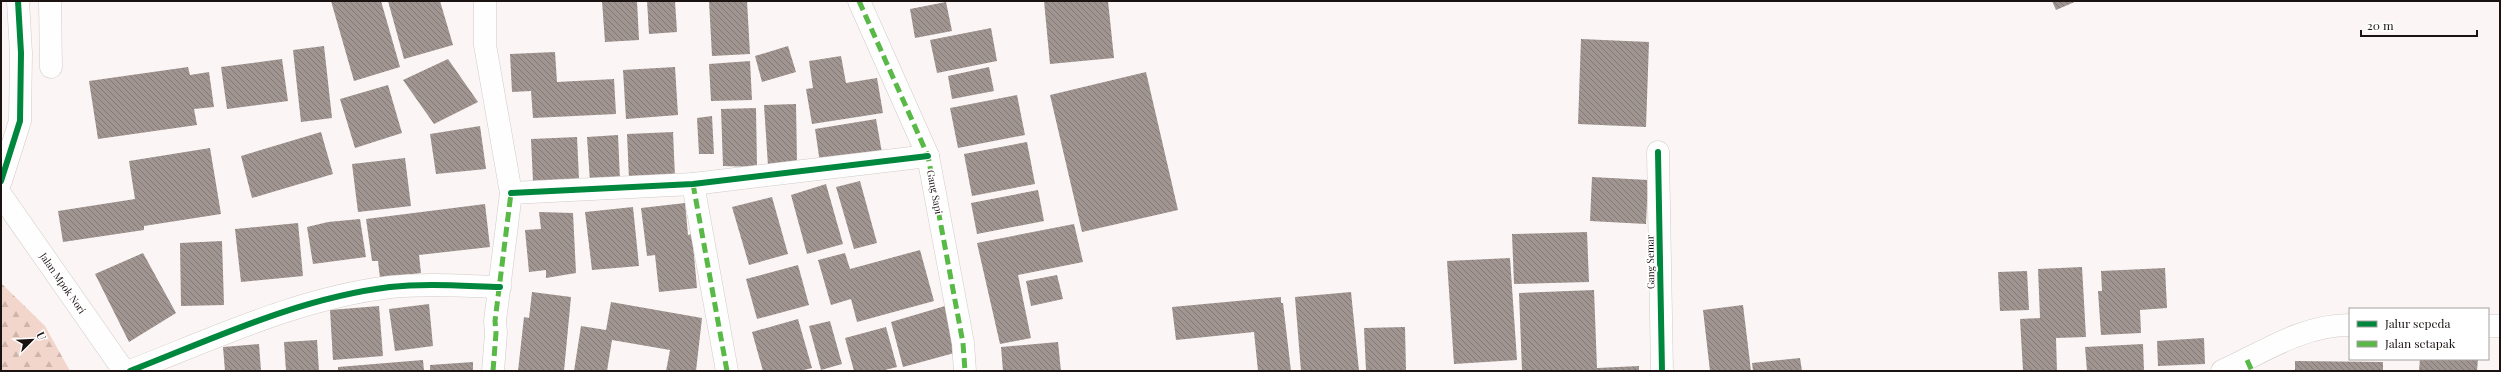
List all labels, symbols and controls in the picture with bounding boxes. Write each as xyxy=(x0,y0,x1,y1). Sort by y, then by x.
scale bar xyxy=(2361,12,2477,38)
text: 20 m xyxy=(2367,17,2394,33)
street label: Gang Sapi xyxy=(924,169,946,215)
street label: Gang Semar xyxy=(1643,234,1657,289)
street label: Jalan Mpok Nori xyxy=(36,249,89,316)
legend xyxy=(2349,308,2489,360)
text: Jalur sepeda xyxy=(2384,315,2451,331)
north arrow xyxy=(12,320,52,360)
text: U xyxy=(33,329,50,343)
text: Jalan setapak xyxy=(2384,335,2456,351)

